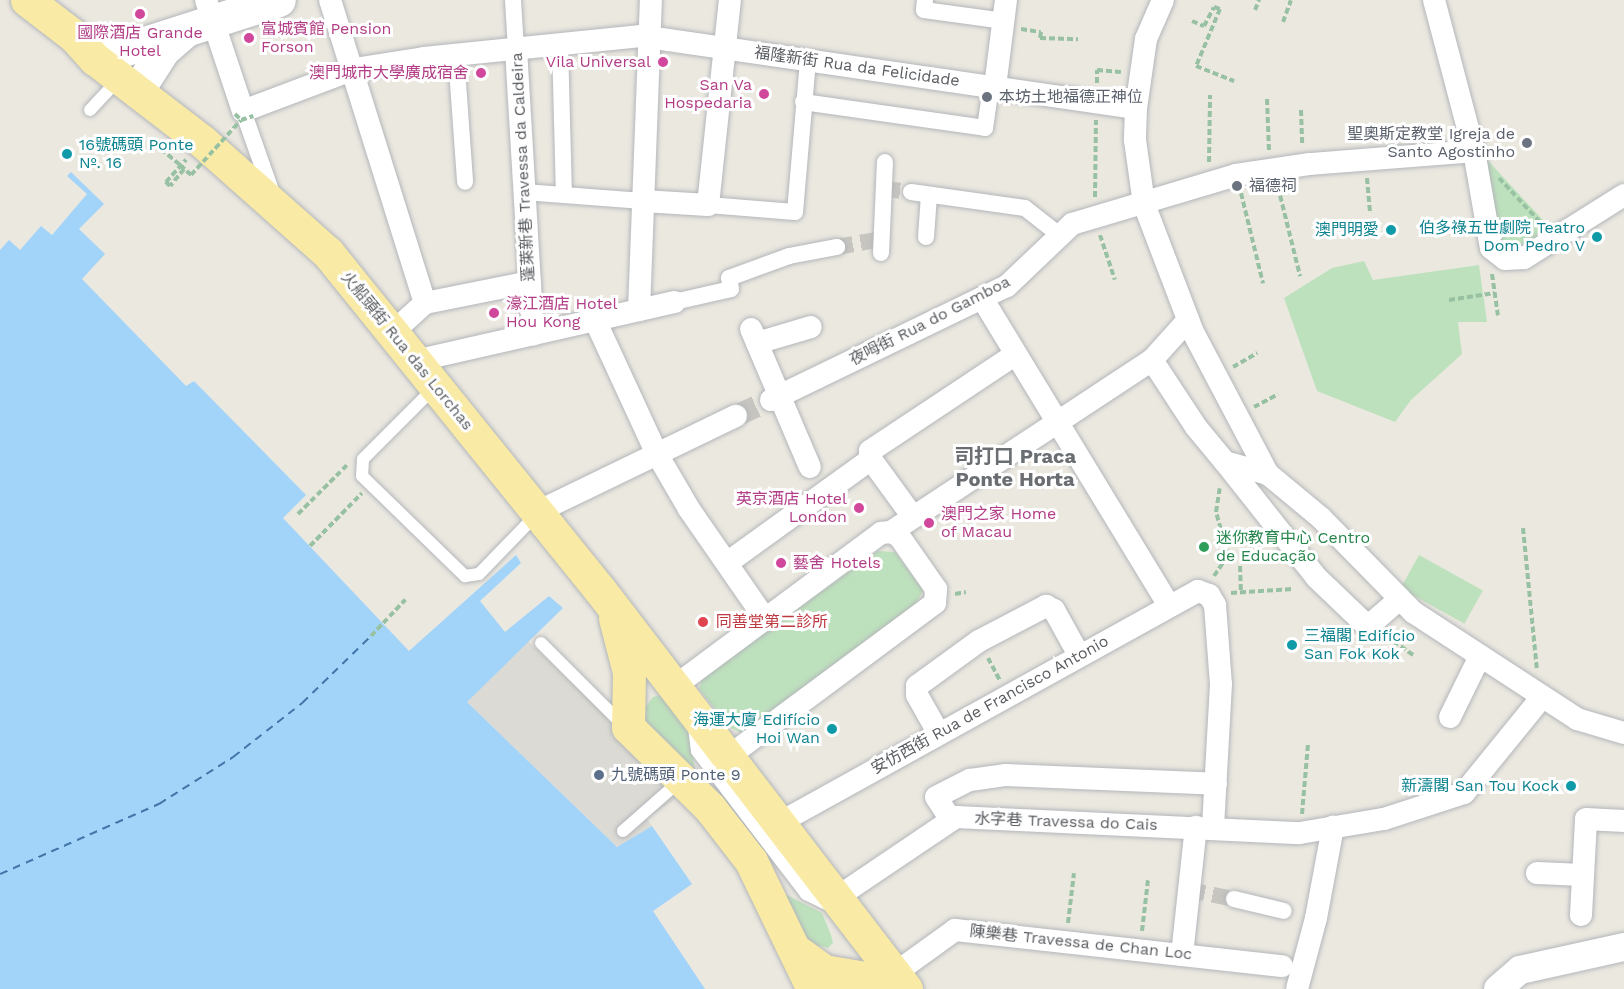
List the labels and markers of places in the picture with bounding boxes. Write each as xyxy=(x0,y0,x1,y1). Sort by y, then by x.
marker: 國際酒店 Grande Hotel xyxy=(133,7,147,21)
place label: 富城賓館 Pension Forson xyxy=(261,19,391,57)
place label: 國際酒店 Grande Hotel xyxy=(77,23,203,61)
marker: 富城賓館 Pension Forson xyxy=(242,31,256,45)
place label: Vila Universal xyxy=(545,52,651,72)
marker: Vila Universal xyxy=(656,55,670,69)
place label: 澳門城市大學廣成宿舍 xyxy=(309,63,469,83)
marker: 澳門城市大學廣成宿舍 xyxy=(474,66,488,80)
place label: San Va Hospedaria xyxy=(664,75,752,113)
marker: San Va Hospedaria xyxy=(757,87,771,101)
place label: 本坊土地福德正神位 xyxy=(999,87,1143,107)
marker: 本坊土地福德正神位 xyxy=(980,90,994,104)
place label: 聖奧斯定教堂 Igreja de Santo Agostinho xyxy=(1347,124,1515,162)
place label: 16號碼頭 Ponte Nº. 16 xyxy=(79,135,193,173)
marker: 聖奧斯定教堂 Igreja de Santo Agostinho xyxy=(1520,136,1534,150)
marker: 16號碼頭 Ponte Nº. 16 xyxy=(60,147,74,161)
place label: 福德祠 xyxy=(1249,176,1297,196)
marker: 福德祠 xyxy=(1230,179,1244,193)
place label: 伯多祿五世劇院 Teatro Dom Pedro V xyxy=(1419,218,1585,256)
place label: 澳門明愛 xyxy=(1315,220,1379,240)
marker: 澳門明愛 xyxy=(1384,223,1398,237)
marker: 伯多祿五世劇院 Teatro Dom Pedro V xyxy=(1590,230,1604,244)
place label: 濠江酒店 Hotel Hou Kong xyxy=(506,294,617,332)
marker: 濠江酒店 Hotel Hou Kong xyxy=(487,306,501,320)
place label: 英京酒店 Hotel London xyxy=(736,489,847,527)
marker: 英京酒店 Hotel London xyxy=(852,501,866,515)
place label: 澳門之家 Home of Macau xyxy=(941,504,1056,542)
marker: 澳門之家 Home of Macau xyxy=(922,516,936,530)
place label: 迷你教育中心 Centro de Educação xyxy=(1216,528,1370,566)
marker: 迷你教育中心 Centro de Educação xyxy=(1197,540,1211,554)
place label: 藝舍 Hotels xyxy=(793,553,881,573)
marker: 藝舍 Hotels xyxy=(774,556,788,570)
place label: 同善堂第二診所 xyxy=(716,612,828,632)
marker: 同善堂第二診所 xyxy=(694,613,712,631)
place label: 三福閣 Edifício San Fok Kok xyxy=(1304,626,1415,664)
marker: 三福閣 Edifício San Fok Kok xyxy=(1285,638,1299,652)
place label: 海運大廈 Edifício Hoi Wan xyxy=(693,710,820,748)
marker: 海運大廈 Edifício Hoi Wan xyxy=(825,722,839,736)
place label: 九號碼頭 Ponte 9 xyxy=(611,765,741,785)
marker: 九號碼頭 Ponte 9 xyxy=(592,768,606,782)
place label: 新濤閣 San Tou Kock xyxy=(1401,776,1559,796)
marker: 新濤閣 San Tou Kock xyxy=(1564,779,1578,793)

